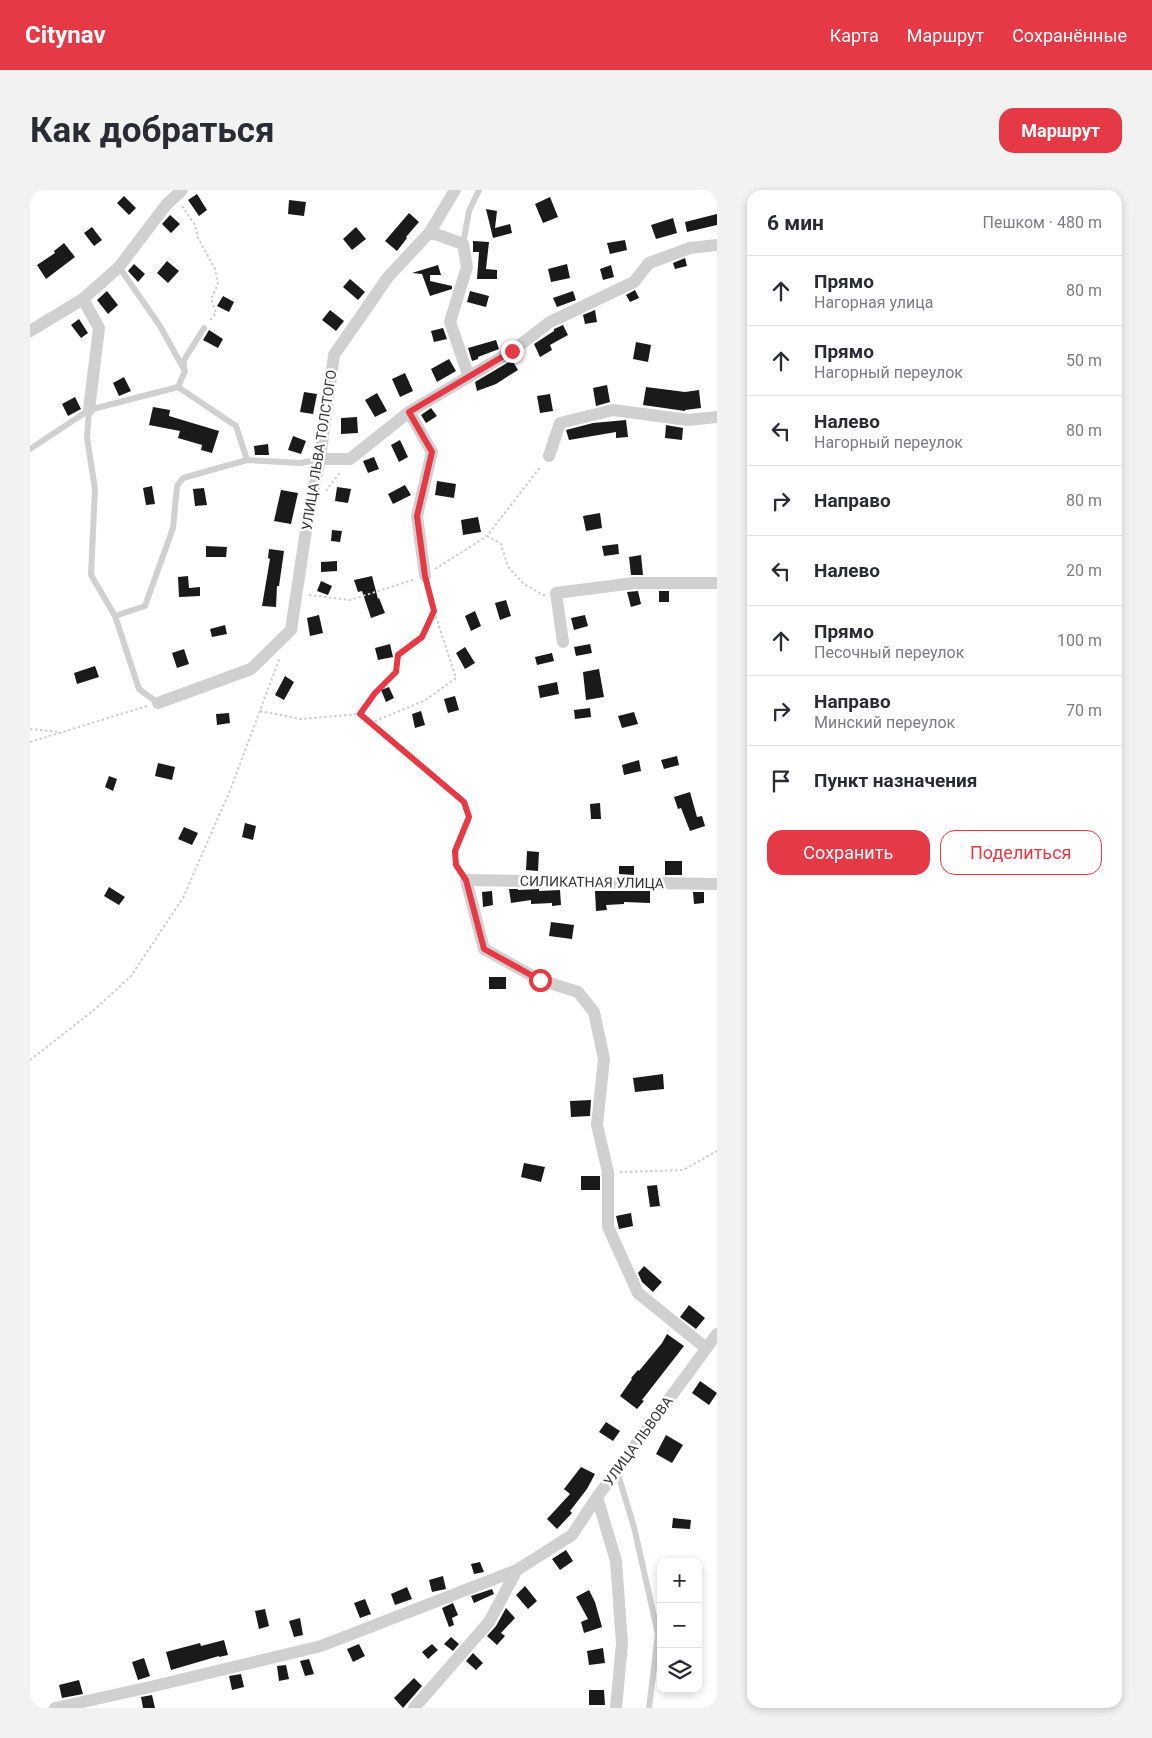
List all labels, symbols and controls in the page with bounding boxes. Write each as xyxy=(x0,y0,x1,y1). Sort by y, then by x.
text: Citynav xyxy=(25,21,106,49)
text: Карта xyxy=(830,25,879,46)
text: Маршрут xyxy=(907,25,984,46)
text: Сохранённые xyxy=(1012,25,1127,46)
button: Маршрут xyxy=(999,108,1122,153)
text: Как добраться xyxy=(30,110,275,151)
text: 6 мин xyxy=(767,211,824,235)
text: Пешком · 480 m xyxy=(983,213,1102,232)
text: Прямо xyxy=(814,270,874,293)
icon: ahead xyxy=(767,277,795,305)
text: 80 m xyxy=(1066,281,1102,300)
text: Нагорная улица xyxy=(814,293,933,312)
route end xyxy=(501,340,524,363)
text: Прямо xyxy=(814,340,874,363)
icon: ahead xyxy=(767,347,795,375)
text: 50 m xyxy=(1066,351,1102,370)
text: Нагорный переулок xyxy=(814,363,963,382)
street label: УЛИЦА ЛЬВА ТОЛСТОГО xyxy=(298,369,340,531)
text: Налево xyxy=(814,410,880,433)
icon: left xyxy=(767,417,795,445)
text: 80 m xyxy=(1066,421,1102,440)
text: Нагорный переулок xyxy=(814,433,963,452)
icon: right xyxy=(767,487,795,515)
text: Направо xyxy=(814,489,891,512)
text: 80 m xyxy=(1066,491,1102,510)
icon: left xyxy=(767,557,795,585)
text: Налево xyxy=(814,559,880,582)
text: 20 m xyxy=(1066,561,1102,580)
text: Прямо xyxy=(814,620,874,643)
icon: ahead xyxy=(767,627,795,655)
text: 100 m xyxy=(1057,631,1102,650)
text: Песочный переулок xyxy=(814,643,964,662)
text: Направо xyxy=(814,690,891,713)
icon: right xyxy=(767,697,795,725)
text: 70 m xyxy=(1066,701,1102,720)
text: Минский переулок xyxy=(814,713,955,732)
icon: arrive xyxy=(767,767,795,795)
text: Пункт назначения xyxy=(814,769,977,792)
button: Сохранить xyxy=(767,830,930,875)
button: Поделиться xyxy=(940,830,1102,875)
street label: СИЛИКАТНАЯ УЛИЦА xyxy=(520,873,664,891)
route start xyxy=(529,969,552,992)
street label: УЛИЦА ЛЬВОВА xyxy=(600,1393,676,1489)
map controls xyxy=(657,1558,702,1693)
button: + xyxy=(657,1558,702,1603)
button: − xyxy=(657,1603,702,1648)
button: layers xyxy=(657,1648,702,1693)

